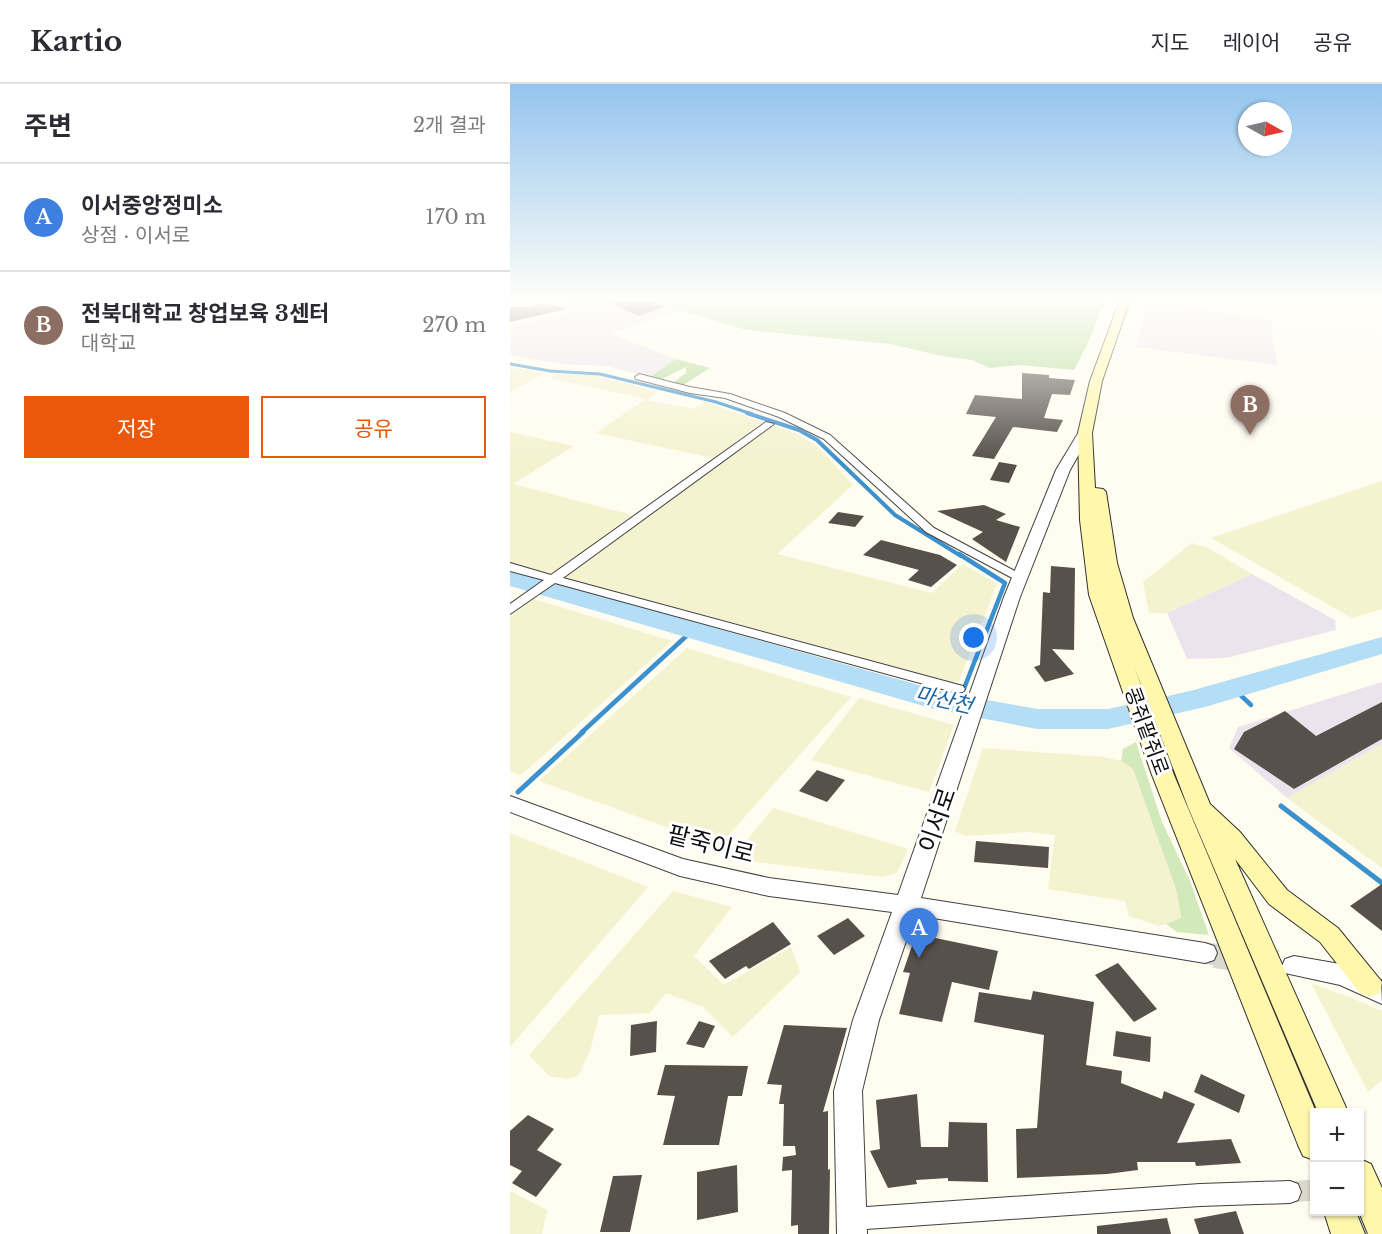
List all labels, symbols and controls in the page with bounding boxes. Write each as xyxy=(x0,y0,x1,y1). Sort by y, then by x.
text: Kartio xyxy=(30,24,122,59)
text: 지도 xyxy=(1151,30,1189,56)
text: 레이어 xyxy=(1222,30,1280,56)
text: 공유 xyxy=(1313,30,1352,56)
north arrow xyxy=(1238,102,1292,156)
text: 주변 xyxy=(24,110,72,142)
text: 2개 결과 xyxy=(413,113,486,137)
text: 이서중앙정미소 xyxy=(81,192,223,219)
text: A xyxy=(35,205,52,229)
text: 170 m xyxy=(426,205,486,229)
text: 상점 · 이서로 xyxy=(81,223,190,247)
text: 전북대학교 창업보육 3센터 xyxy=(81,300,329,327)
text: B xyxy=(36,313,51,337)
text: 270 m xyxy=(422,313,486,337)
text: 대학교 xyxy=(81,331,136,355)
pin: B xyxy=(1230,386,1270,435)
button: 저장 xyxy=(24,396,249,458)
button: 공유 xyxy=(261,396,486,458)
your location xyxy=(959,623,988,652)
water label: 마산천 xyxy=(913,681,978,720)
street label: 콩쥐팥쥐로 xyxy=(1120,684,1174,778)
street label: 이서로 xyxy=(913,784,961,856)
street label: 팥죽이로 xyxy=(665,819,757,869)
pin: A xyxy=(900,908,938,958)
map controls xyxy=(1310,1108,1364,1216)
button: + xyxy=(1310,1108,1364,1162)
button: − xyxy=(1310,1162,1364,1216)

